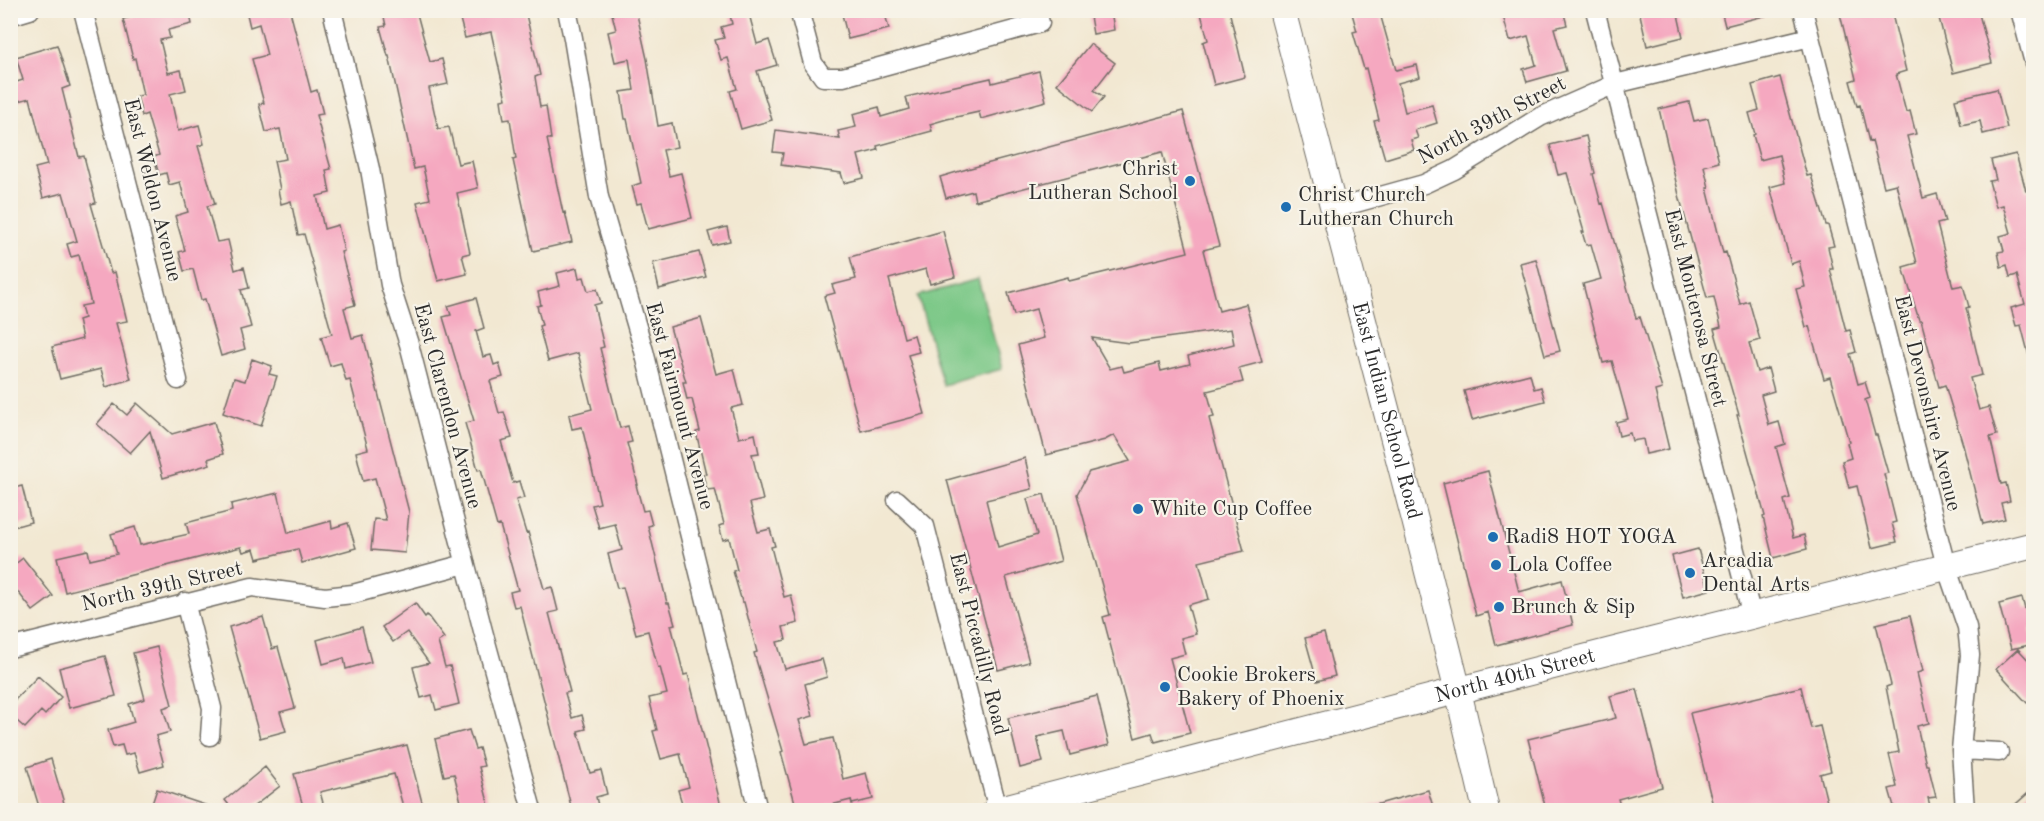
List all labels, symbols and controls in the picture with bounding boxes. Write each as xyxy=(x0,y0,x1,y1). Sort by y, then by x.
street label: North 39th Street xyxy=(1414,73,1570,169)
street label: East Weldon Avenue xyxy=(119,96,185,284)
place label: Christ Lutheran School xyxy=(1028,159,1178,204)
marker: Christ Lutheran School xyxy=(1183,174,1197,188)
place label: Christ Church Lutheran Church xyxy=(1298,185,1454,230)
marker: Christ Church Lutheran Church xyxy=(1279,200,1293,214)
street label: East Monterosa Street xyxy=(1660,207,1730,409)
street label: East Devonshire Avenue xyxy=(1890,293,1964,513)
street label: East Fairmount Avenue xyxy=(641,300,717,512)
street label: East Indian School Road xyxy=(1348,300,1425,522)
street label: East Clarendon Avenue xyxy=(409,301,485,511)
place label: White Cup Coffee xyxy=(1150,499,1312,520)
marker: White Cup Coffee xyxy=(1131,502,1145,516)
place label: Radi8 HOT YOGA xyxy=(1505,527,1677,548)
marker: Radi8 HOT YOGA xyxy=(1486,530,1500,544)
street label: East Piccadilly Road xyxy=(945,550,1011,738)
place label: Arcadia Dental Arts xyxy=(1702,551,1810,596)
place label: Lola Coffee xyxy=(1508,555,1612,576)
street label: North 39th Street xyxy=(79,558,245,616)
marker: Lola Coffee xyxy=(1489,558,1503,572)
marker: Arcadia Dental Arts xyxy=(1683,566,1697,580)
place label: Brunch & Sip xyxy=(1511,597,1635,618)
marker: Brunch & Sip xyxy=(1492,600,1506,614)
street label: North 40th Street xyxy=(1433,645,1597,707)
place label: Cookie Brokers Bakery of Phoenix xyxy=(1177,665,1345,710)
marker: Cookie Brokers Bakery of Phoenix xyxy=(1158,680,1172,694)

